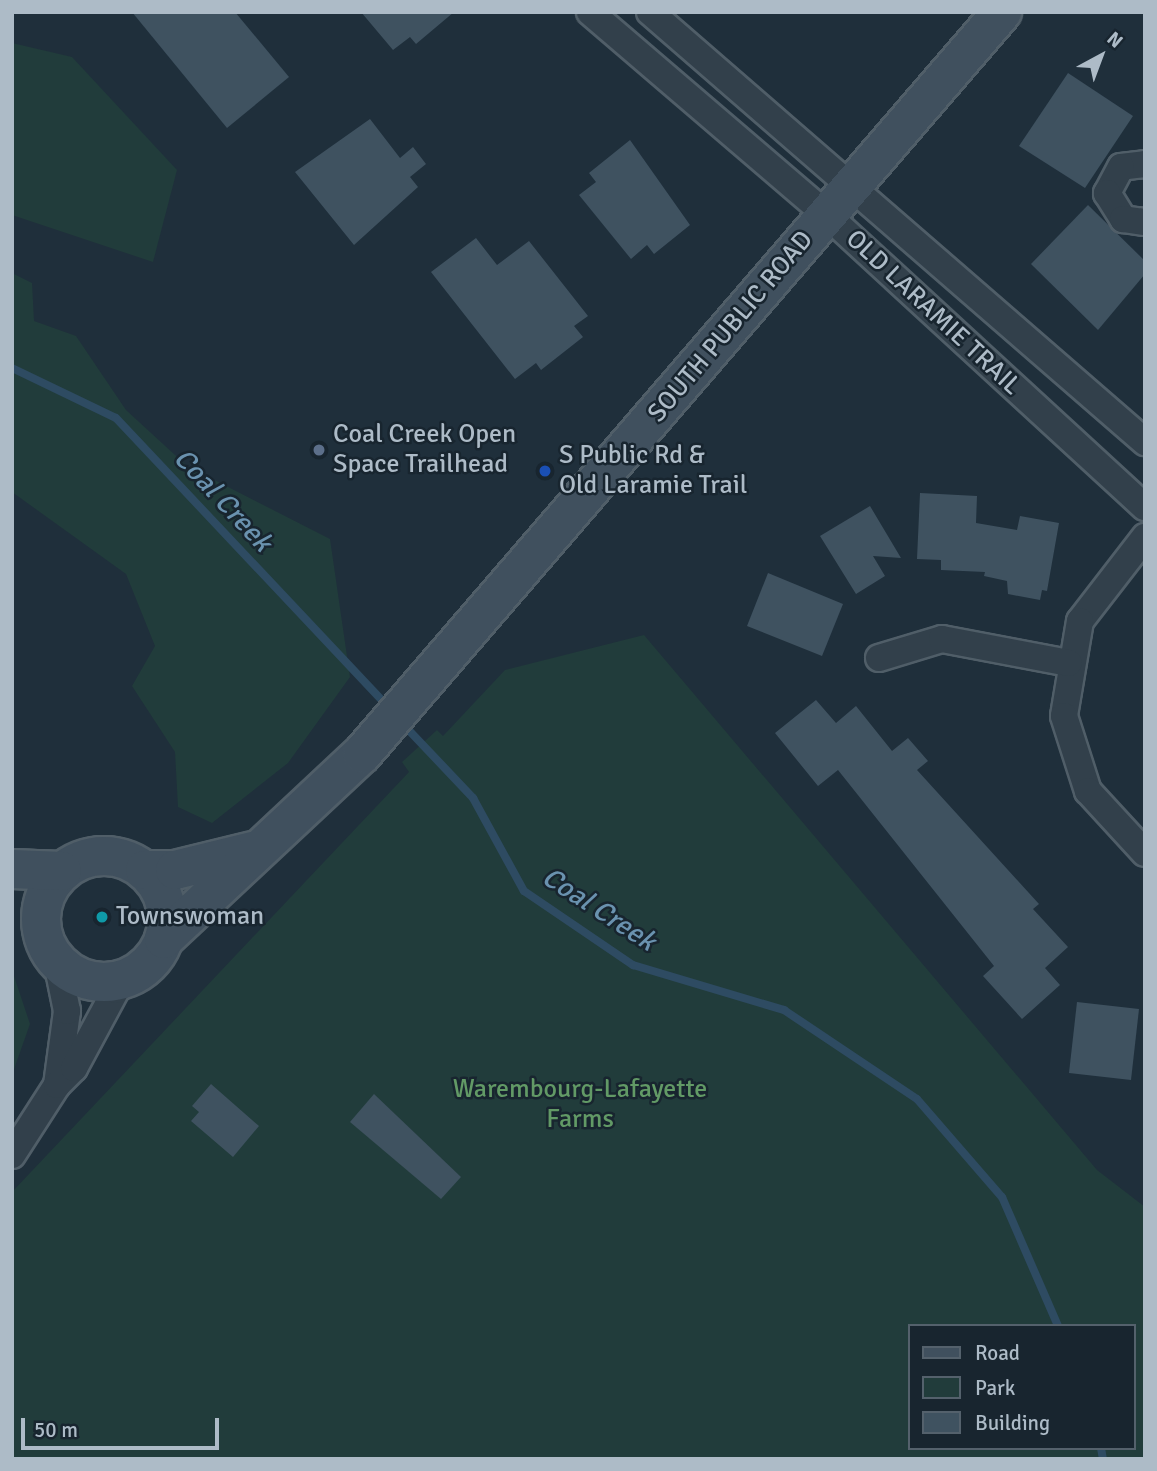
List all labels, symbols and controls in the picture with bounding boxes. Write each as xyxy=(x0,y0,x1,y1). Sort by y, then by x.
north arrow xyxy=(1066,21,1136,91)
text: N xyxy=(1102,27,1128,54)
street label: OLD LARAMIE TRAIL xyxy=(839,224,1027,402)
street label: SOUTH PUBLIC ROAD xyxy=(642,225,820,429)
place label: Coal Creek Open Space Trailhead xyxy=(333,419,516,480)
place label: S Public Rd & Old Laramie Trail xyxy=(559,440,747,502)
water label: Coal Creek xyxy=(167,442,279,558)
marker: Coal Creek Open Space Trailhead xyxy=(311,442,327,458)
marker: S Public Rd & Old Laramie Trail xyxy=(537,463,553,479)
water label: Coal Creek xyxy=(536,860,662,958)
place label: Townswoman xyxy=(116,901,264,933)
marker: Townswoman xyxy=(94,909,110,925)
park label: Warembourg-Lafayette Farms xyxy=(453,1074,707,1136)
legend xyxy=(908,1324,1136,1450)
text: Road xyxy=(975,1340,1020,1366)
text: Park xyxy=(975,1375,1015,1401)
scale bar xyxy=(24,1404,222,1448)
text: Building xyxy=(975,1410,1050,1436)
text: 50 m xyxy=(34,1417,78,1443)

